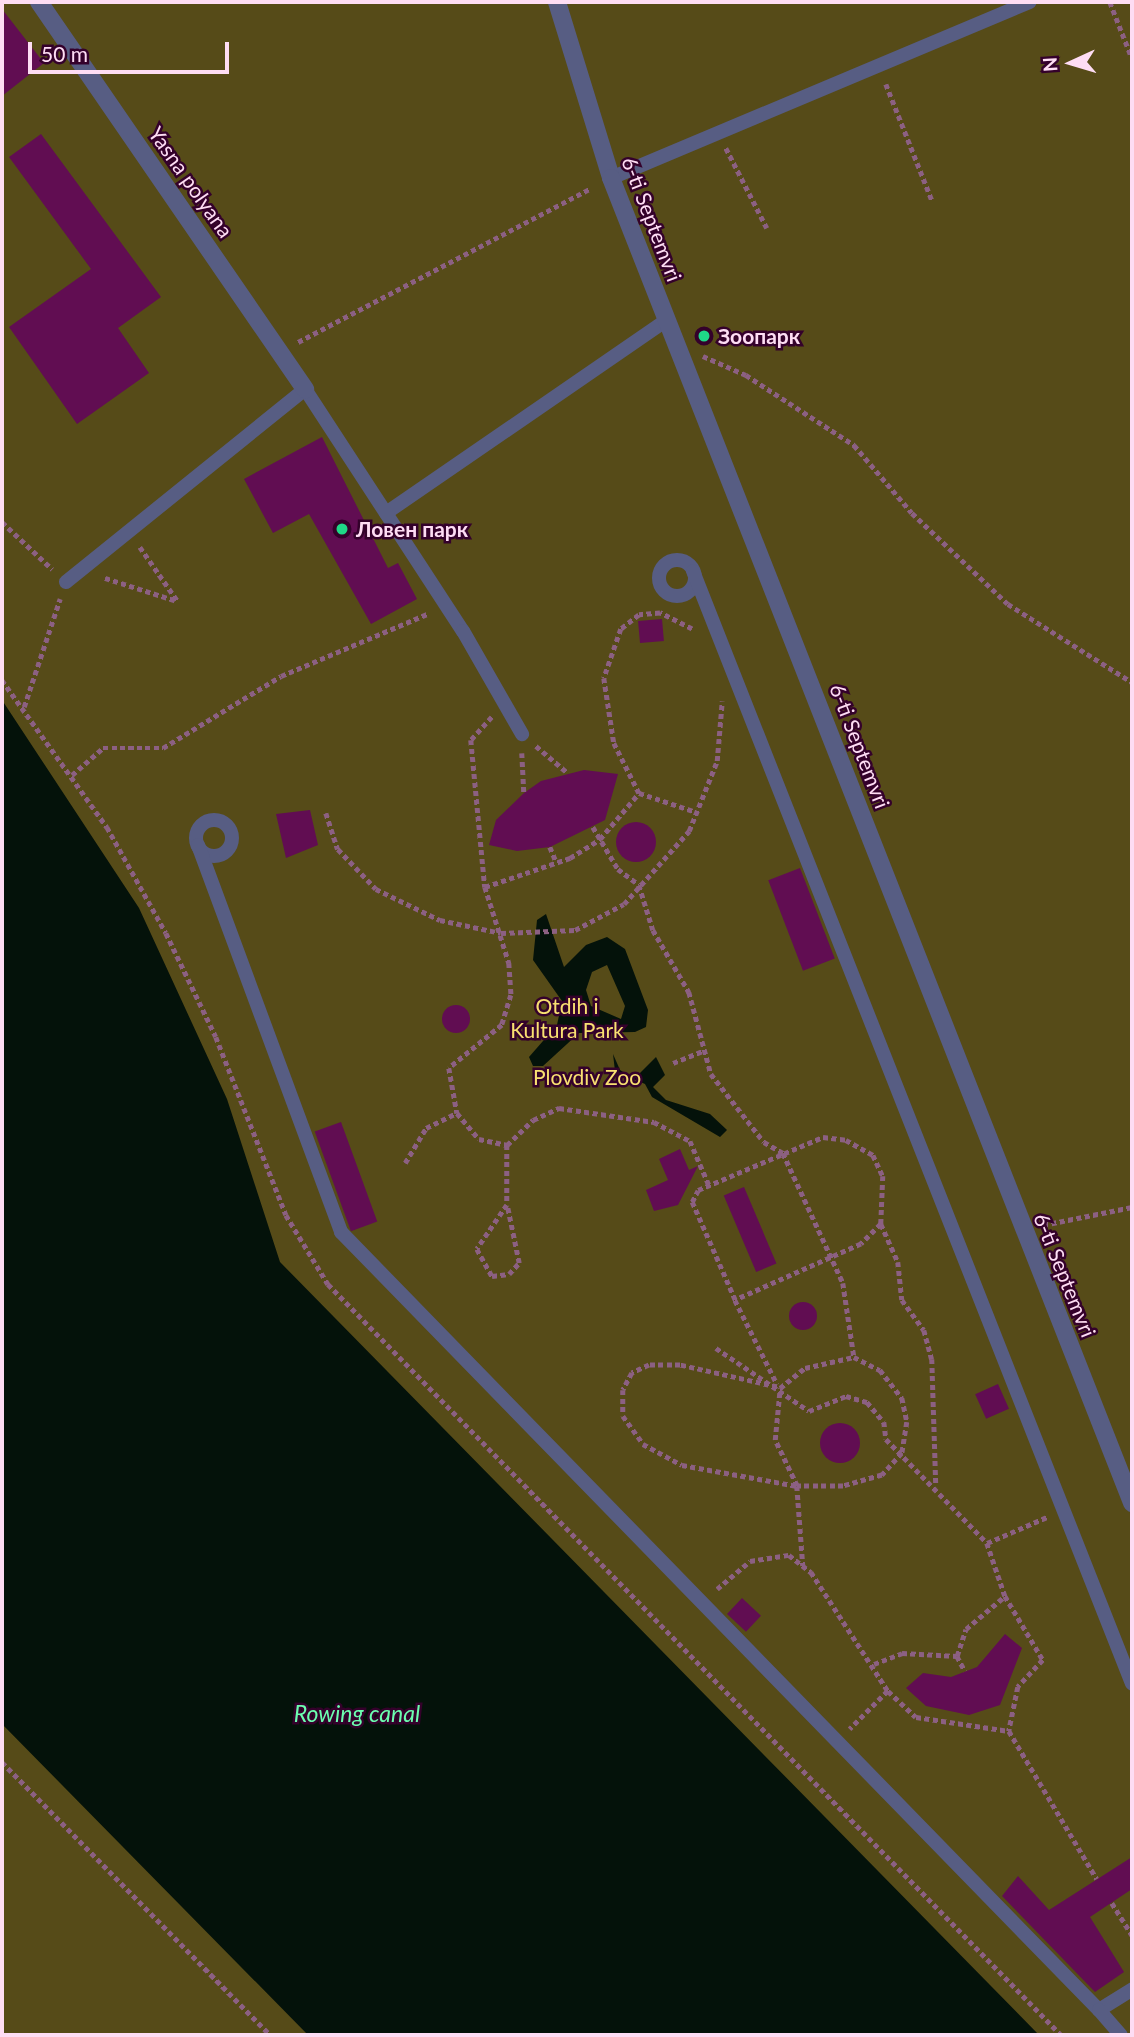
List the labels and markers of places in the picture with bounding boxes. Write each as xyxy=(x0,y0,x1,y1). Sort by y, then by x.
place label: Зоопарк xyxy=(718,323,800,349)
marker: Зоопарк xyxy=(696,328,712,344)
place label: Ловен парк xyxy=(356,516,468,542)
marker: Ловен парк xyxy=(334,521,350,537)

